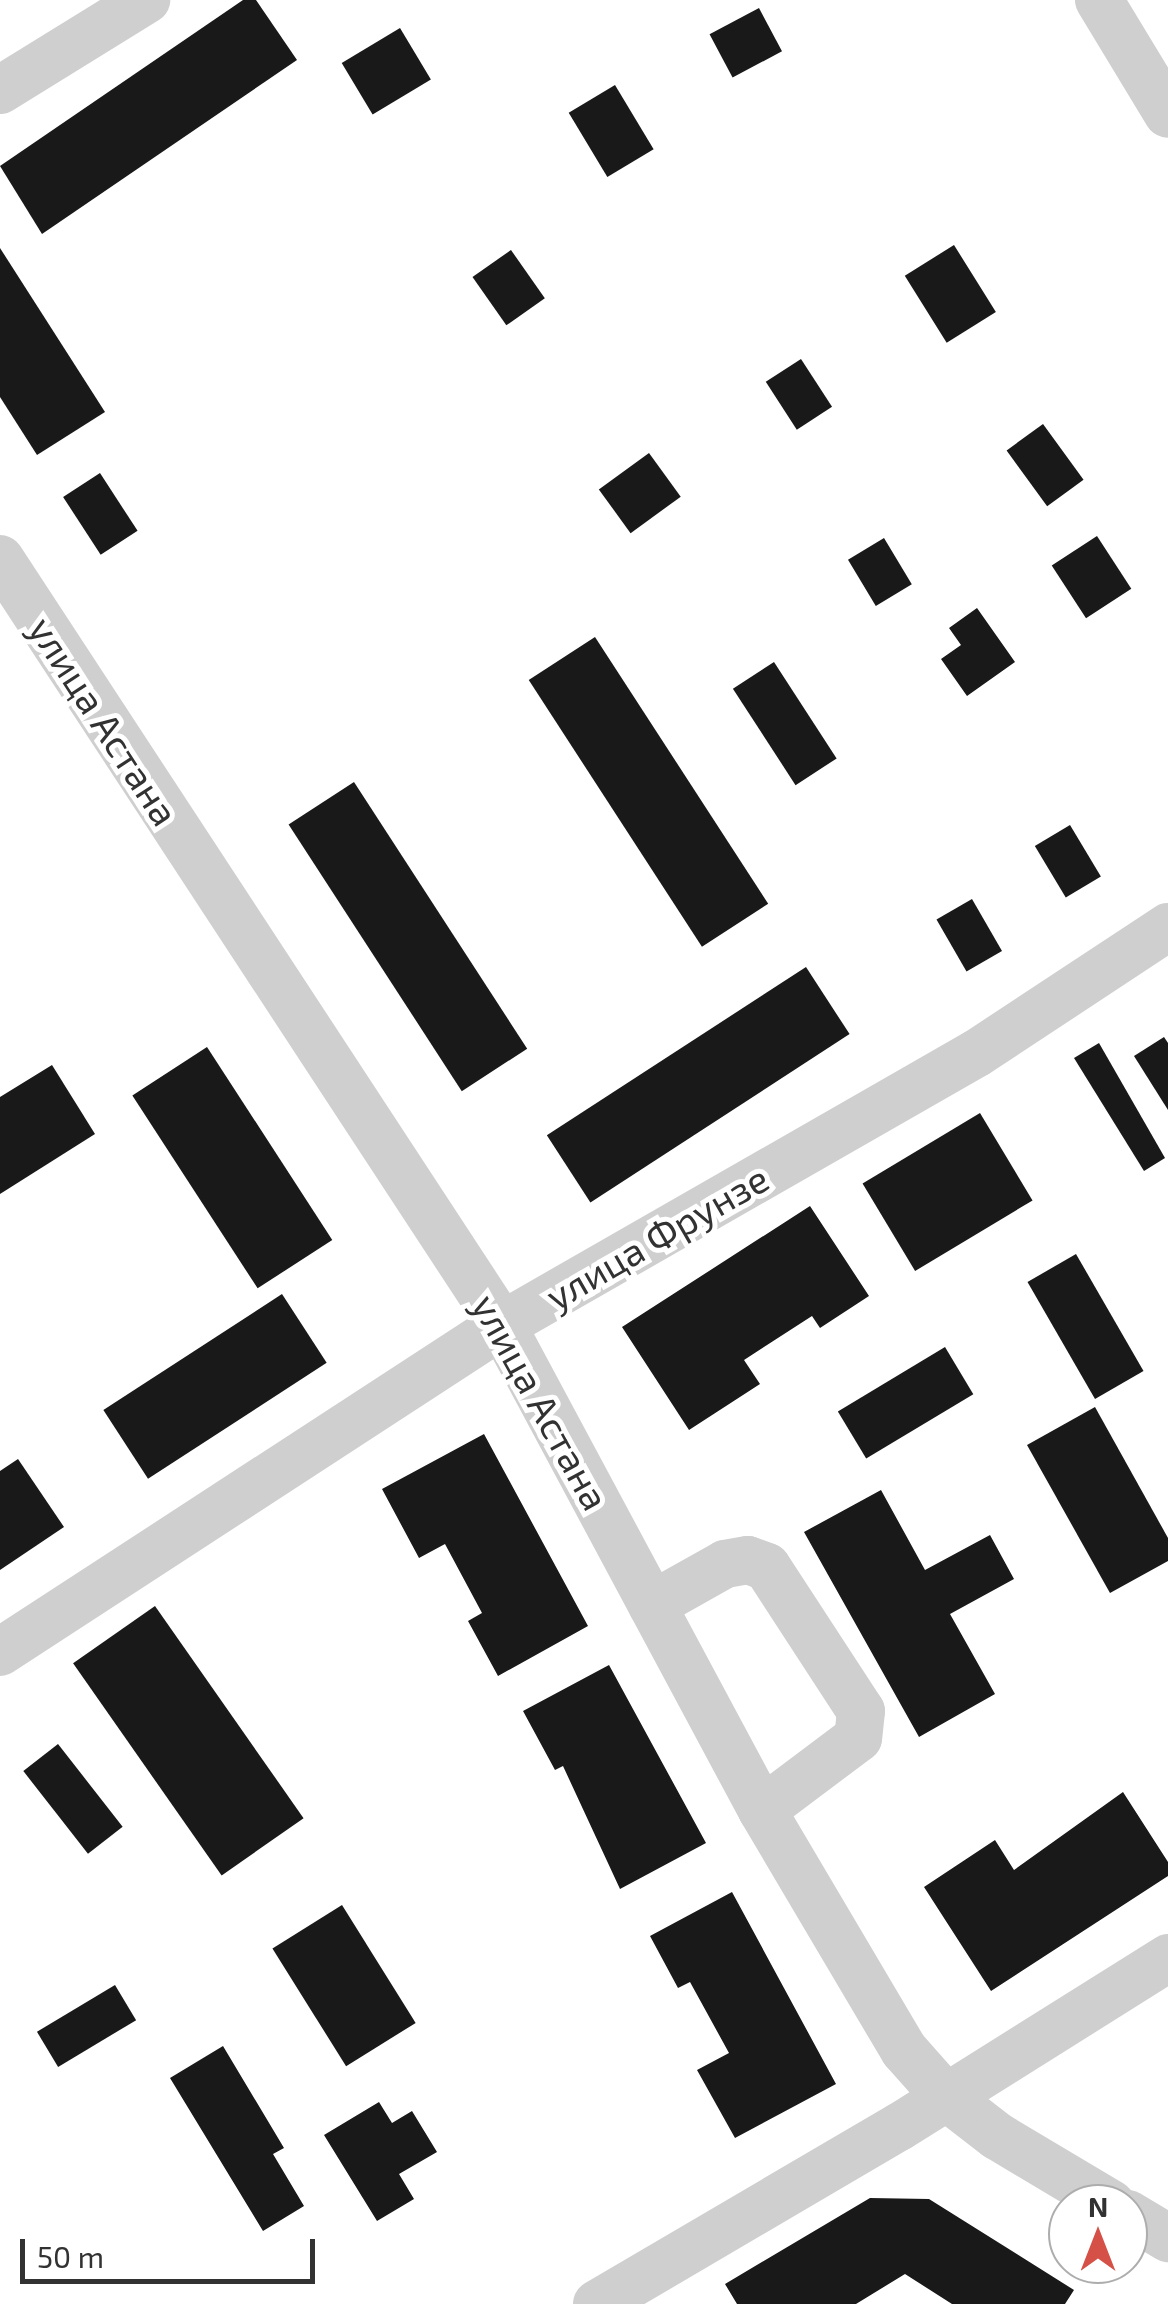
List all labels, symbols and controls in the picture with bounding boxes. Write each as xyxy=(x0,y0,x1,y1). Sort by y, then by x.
street label: улица Астана xyxy=(20,608,188,834)
street label: улица Фрунзе xyxy=(538,1155,776,1319)
street label: улица Астана xyxy=(463,1286,619,1518)
north arrow xyxy=(1048,2184,1148,2284)
text: N xyxy=(1088,2189,1108,2223)
scale bar xyxy=(25,2219,320,2281)
text: 50 m xyxy=(37,2238,104,2274)

